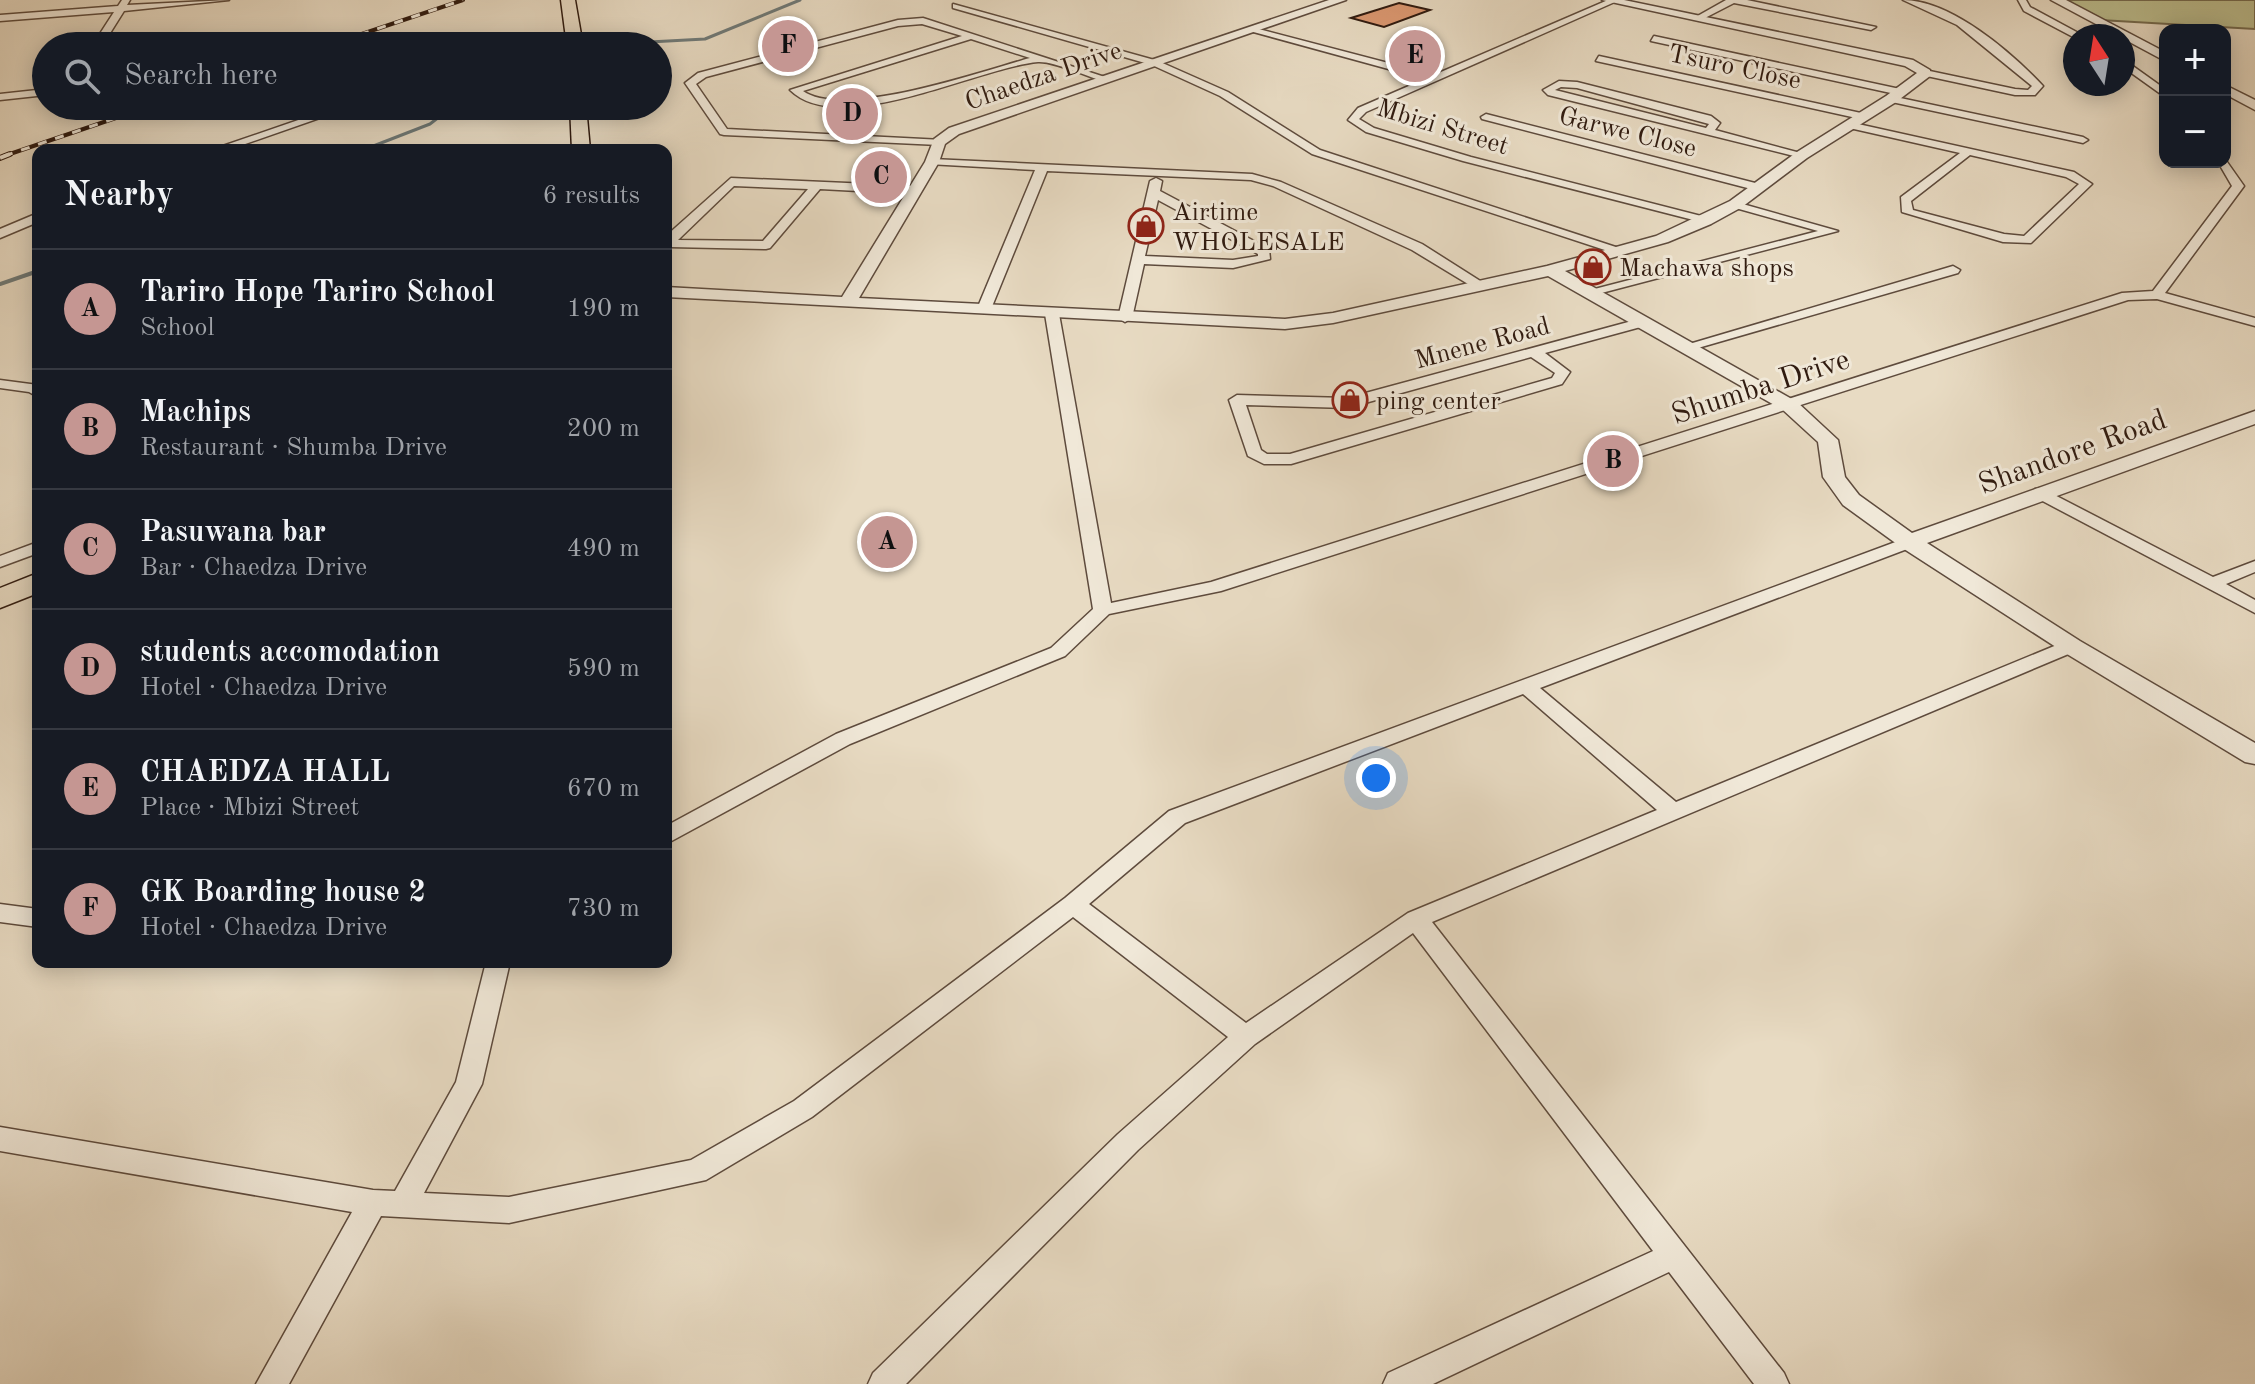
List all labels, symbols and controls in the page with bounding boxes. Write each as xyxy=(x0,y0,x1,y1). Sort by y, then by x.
pin: F xyxy=(762,16,814,76)
north arrow xyxy=(2063,24,2135,96)
map controls xyxy=(2159,24,2231,168)
button: + xyxy=(2159,24,2231,96)
pin: E xyxy=(1389,26,1441,86)
search box xyxy=(32,32,672,120)
street label: Chaedza Drive xyxy=(962,38,1125,116)
street label: Tsuro Close xyxy=(1666,41,1803,95)
icon: search xyxy=(60,54,104,98)
text: Search here xyxy=(124,61,278,91)
pin: D xyxy=(826,84,878,144)
street label: Mbizi Street xyxy=(1373,95,1512,160)
button: − xyxy=(2159,96,2231,168)
street label: Garwe Close xyxy=(1556,103,1699,163)
pin: C xyxy=(855,147,907,207)
text: Nearby xyxy=(64,179,174,213)
text: 6 results xyxy=(542,183,640,209)
place label: Airtime WHOLESALE xyxy=(1172,200,1345,256)
shop icon: Airtime WHOLESALE xyxy=(1127,207,1165,245)
shop icon: Machawa shops xyxy=(1574,248,1612,286)
place label: Machawa shops xyxy=(1619,256,1794,282)
text: Tariro Hope Tariro School xyxy=(140,278,495,308)
text: A xyxy=(80,296,100,322)
text: 190 m xyxy=(567,296,640,322)
street label: Mnene Road xyxy=(1412,313,1553,374)
text: School xyxy=(140,315,214,341)
street label: Shumba Drive xyxy=(1668,345,1853,431)
shop icon: ping center xyxy=(1331,381,1369,419)
place label: ping center xyxy=(1376,389,1501,415)
text: Machips xyxy=(140,398,251,428)
street label: Shandore Road xyxy=(1975,405,2171,501)
text: B xyxy=(81,416,99,442)
text: 200 m xyxy=(567,416,640,442)
pin: B xyxy=(1587,431,1639,491)
text: Restaurant · Shumba Drive xyxy=(140,435,447,461)
pin: A xyxy=(861,512,913,572)
text: Pasuwana bar xyxy=(140,518,326,548)
text: C xyxy=(81,536,99,562)
text: 490 m xyxy=(567,536,640,562)
text: Bar · Chaedza Drive xyxy=(140,555,367,581)
text: students accomodation xyxy=(140,638,440,668)
text: D xyxy=(80,656,100,682)
text: 590 m xyxy=(567,656,640,682)
text: Hotel · Chaedza Drive xyxy=(140,675,387,701)
text: CHAEDZA HALL xyxy=(140,758,390,788)
your location xyxy=(1356,758,1396,798)
text: E xyxy=(81,776,99,802)
text: 670 m xyxy=(567,776,640,802)
text: Place · Mbizi Street xyxy=(140,795,359,821)
text: GK Boarding house 2 xyxy=(140,878,426,908)
text: F xyxy=(81,896,99,922)
text: 730 m xyxy=(567,896,640,922)
text: Hotel · Chaedza Drive xyxy=(140,915,387,941)

